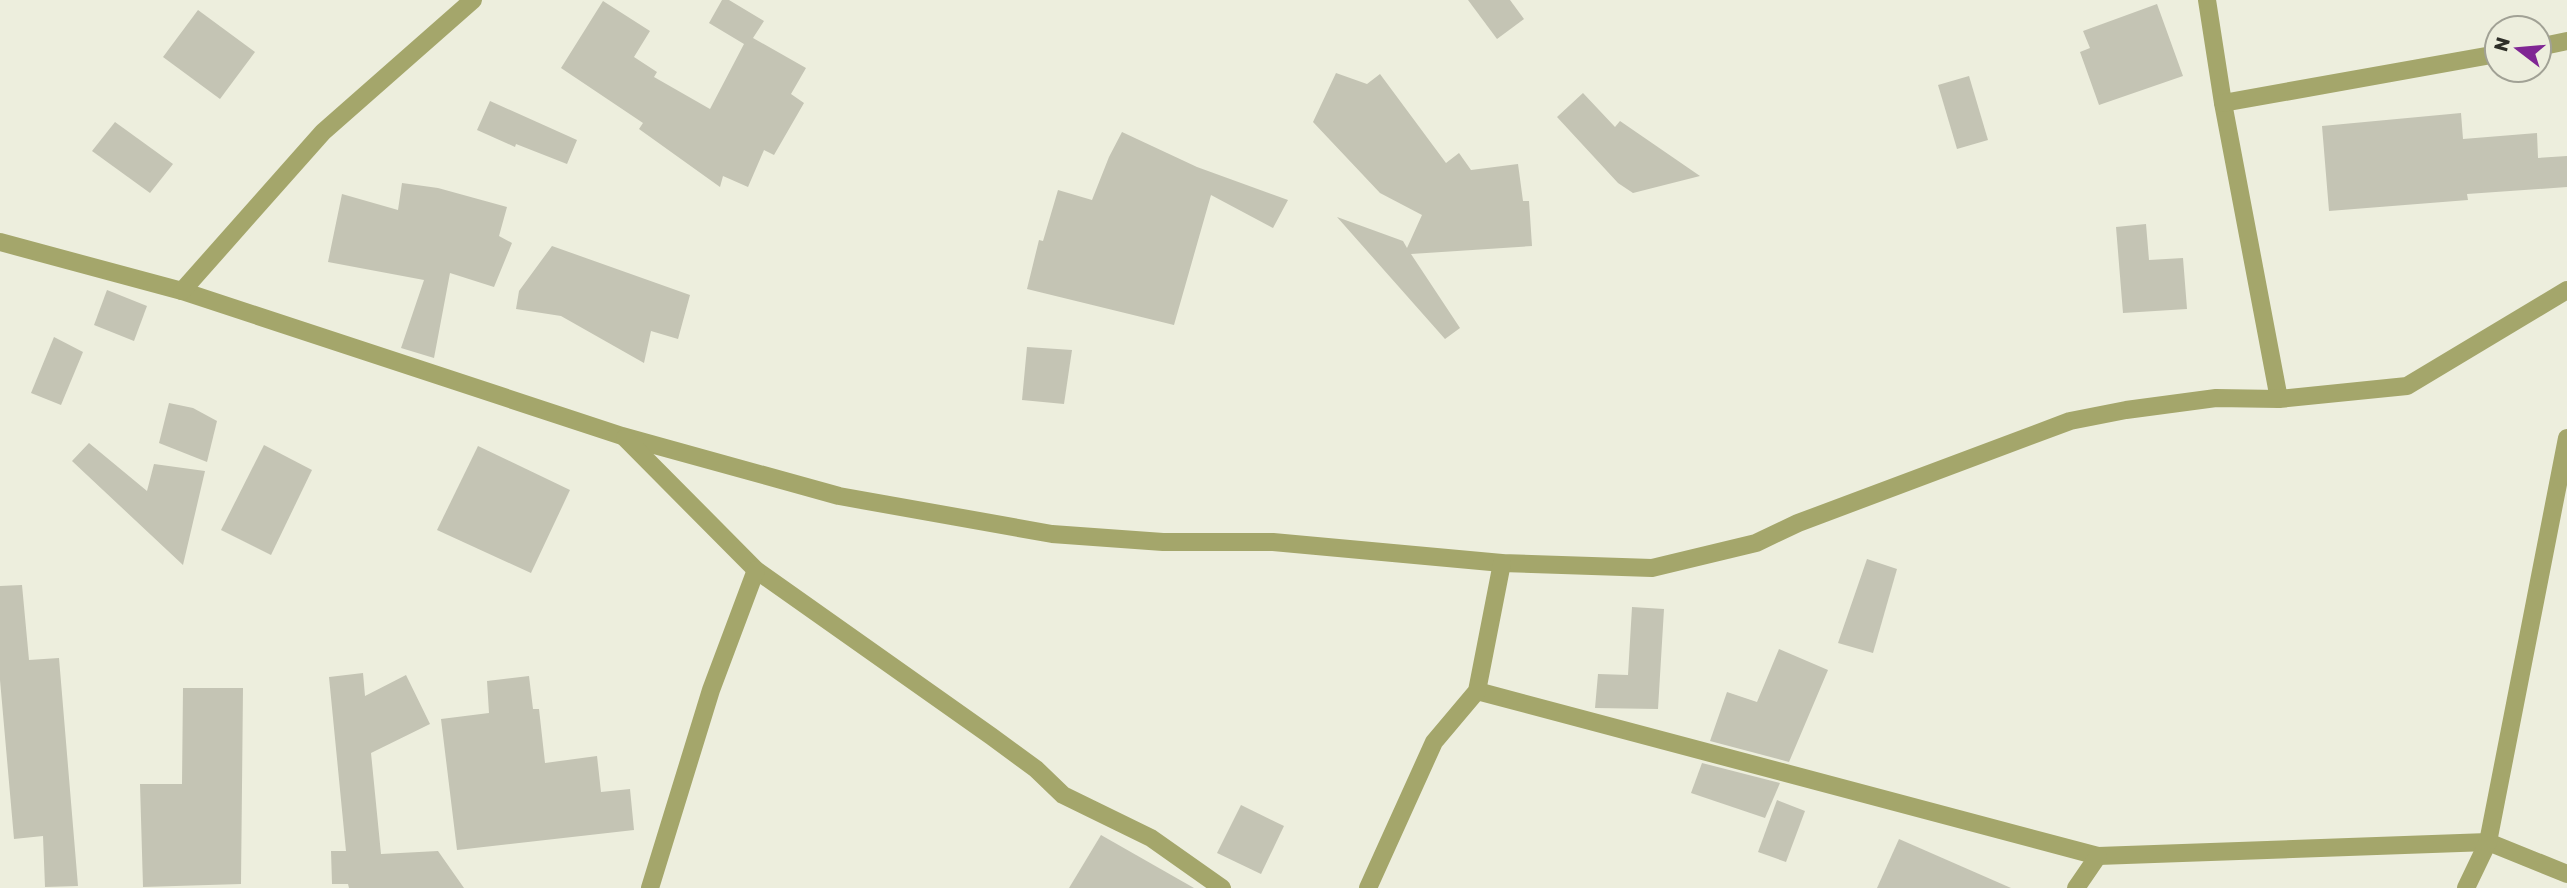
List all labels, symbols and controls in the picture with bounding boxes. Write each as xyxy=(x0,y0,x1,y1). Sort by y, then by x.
north arrow xyxy=(2483,14,2553,84)
text: N xyxy=(2489,35,2515,54)

